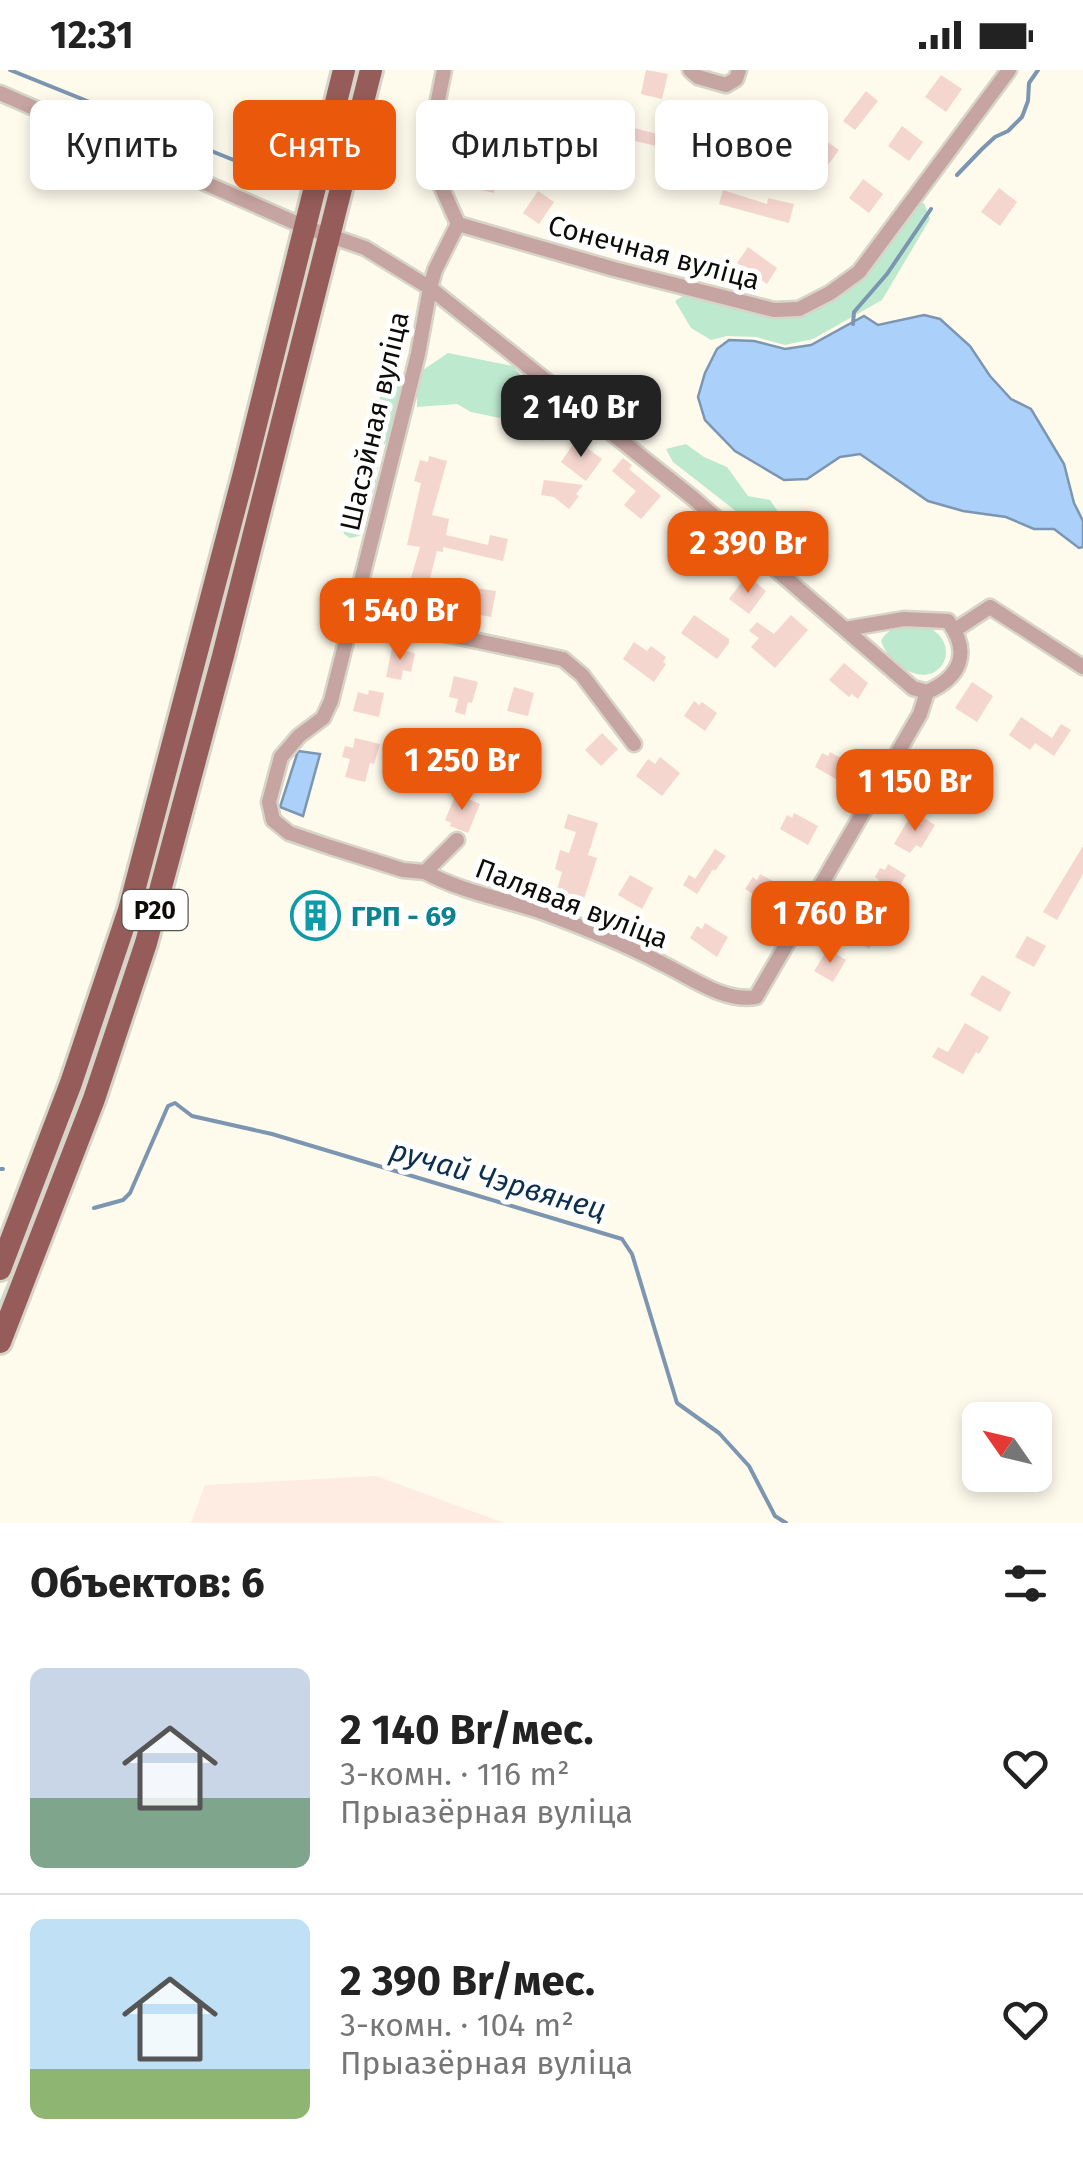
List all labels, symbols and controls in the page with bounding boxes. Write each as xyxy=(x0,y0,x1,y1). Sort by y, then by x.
text: 12:31 xyxy=(50,12,134,58)
chip: Купить xyxy=(30,100,213,190)
chip: Снять xyxy=(233,100,396,190)
chip: Фильтры xyxy=(416,100,635,190)
chip: Новое xyxy=(655,100,828,190)
street label: Сонечная вуліца xyxy=(544,208,763,297)
street label: Шасэйная вуліца xyxy=(333,308,416,534)
pin: 2 140 Br xyxy=(478,375,684,460)
text: 2 140 Br xyxy=(523,388,639,426)
pin: 2 390 Br xyxy=(645,511,851,596)
text: 2 390 Br xyxy=(689,524,807,562)
pin: 1 540 Br xyxy=(297,578,503,663)
text: 1 540 Br xyxy=(342,591,458,629)
pin: 1 250 Br xyxy=(359,728,565,813)
text: 1 250 Br xyxy=(404,741,520,779)
pin: 1 150 Br xyxy=(812,749,1018,834)
text: 1 150 Br xyxy=(858,762,972,800)
street label: Палявая вуліца xyxy=(471,852,673,955)
pin: 1 760 Br xyxy=(727,881,933,966)
road number: Р20 xyxy=(122,890,188,930)
building icon: ГРП - 69 xyxy=(290,890,342,942)
text: 1 760 Br xyxy=(773,894,887,932)
place label: ГРП - 69 xyxy=(351,900,456,933)
water label: ручай Чэрвянец xyxy=(386,1132,610,1228)
north arrow xyxy=(962,1402,1052,1492)
map controls xyxy=(962,1402,1052,1492)
icon: filters xyxy=(998,1556,1053,1611)
text: Объектов: 6 xyxy=(30,1558,265,1608)
text: 2 140 Br/мес. xyxy=(340,1705,594,1755)
icon: home xyxy=(110,1708,230,1828)
icon: heart xyxy=(998,1741,1053,1796)
text: 3-комн. · 116 m² xyxy=(340,1755,570,1793)
text: Прыазёрная вуліца xyxy=(340,1793,633,1831)
text: 2 390 Br/мес. xyxy=(340,1956,595,2006)
icon: home xyxy=(110,1959,230,2079)
icon: heart xyxy=(998,1992,1053,2047)
text: 3-комн. · 104 m² xyxy=(340,2006,574,2044)
text: Прыазёрная вуліца xyxy=(340,2044,633,2082)

